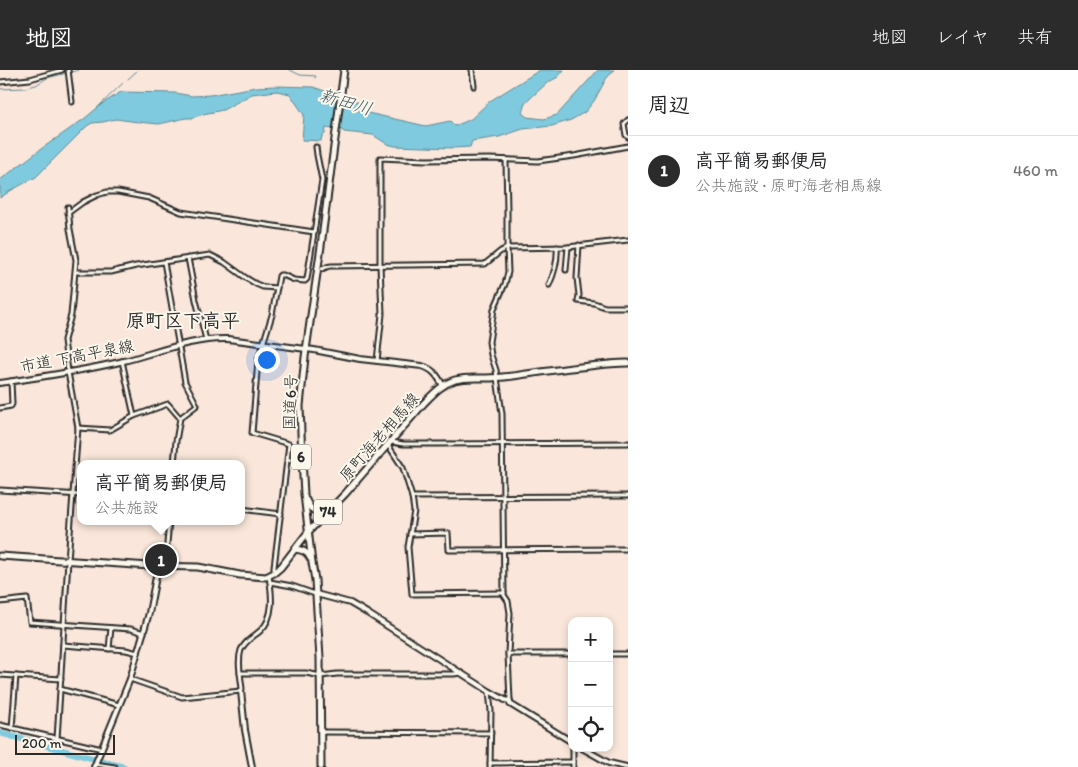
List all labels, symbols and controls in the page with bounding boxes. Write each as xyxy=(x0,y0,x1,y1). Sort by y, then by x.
text: 地図 xyxy=(25,23,73,52)
text: 地図 xyxy=(872,26,908,48)
text: レイヤ xyxy=(936,26,989,48)
text: 共有 xyxy=(1017,26,1053,48)
water label: 新田川 xyxy=(317,84,375,120)
text: 周辺 xyxy=(648,92,690,117)
text: 高平簡易郵便局 xyxy=(695,149,828,172)
text: 1 xyxy=(660,161,668,180)
text: 460 m xyxy=(1013,161,1058,180)
text: 公共施設 · 原町海老相馬線 xyxy=(695,176,882,195)
district label: 原町区下高平 xyxy=(126,309,240,332)
street label: 市道 下高平泉線 xyxy=(18,336,136,376)
your location xyxy=(254,347,280,373)
street label: 国道6号 xyxy=(280,373,300,431)
street label: 原町海老相馬線 xyxy=(335,388,423,486)
road number: 6 xyxy=(291,444,311,470)
popup xyxy=(77,460,245,525)
text: 高平簡易郵便局 xyxy=(94,471,228,494)
text: 公共施設 xyxy=(94,498,159,517)
road number: 74 xyxy=(314,500,342,524)
pin: 1 xyxy=(145,541,177,579)
map controls xyxy=(568,617,613,752)
button: + xyxy=(568,617,613,662)
button: − xyxy=(568,662,613,707)
button: locate xyxy=(568,707,613,752)
scale bar xyxy=(15,732,115,755)
text: 200 m xyxy=(22,735,62,752)

